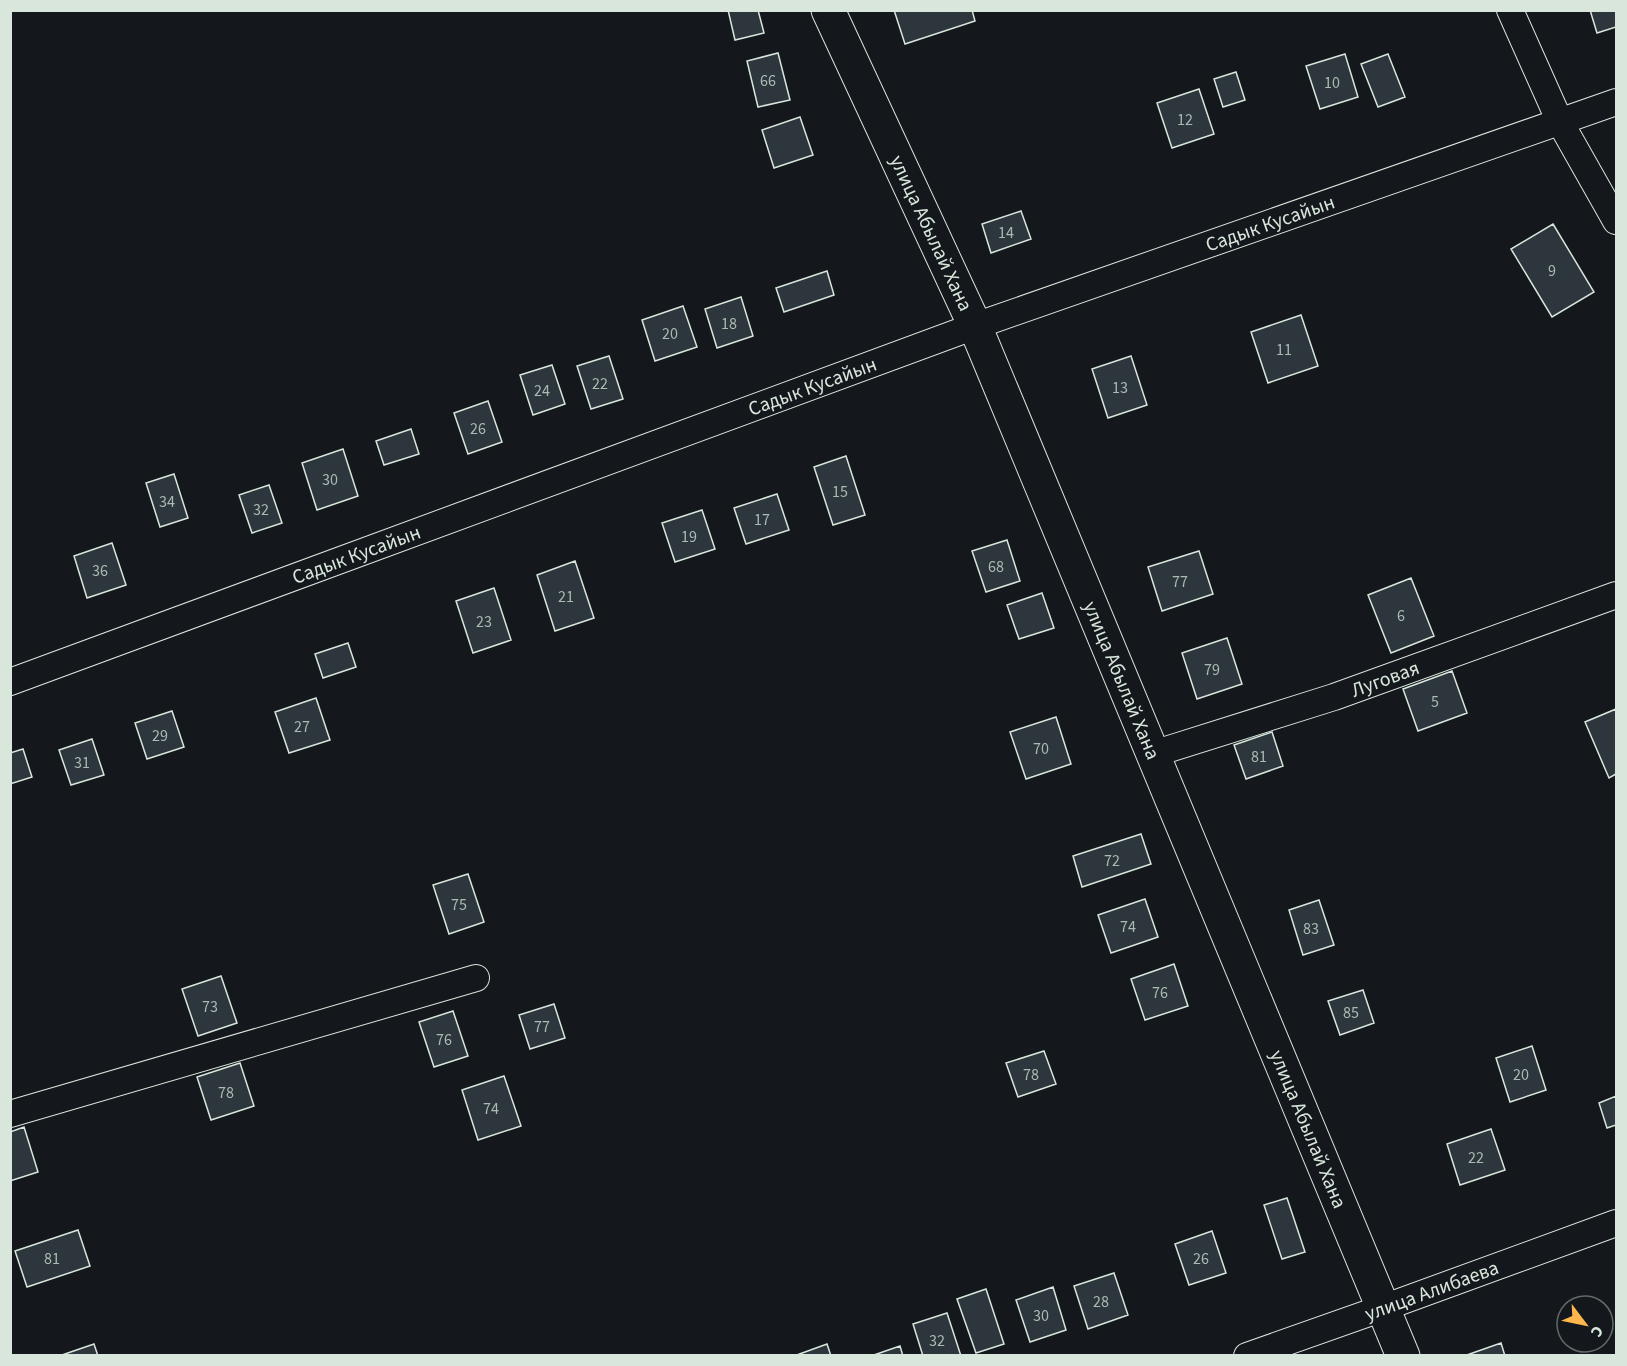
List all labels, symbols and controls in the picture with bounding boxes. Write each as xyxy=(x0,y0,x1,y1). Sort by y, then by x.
house number: 66 xyxy=(760,70,776,92)
house number: 10 xyxy=(1324,72,1340,94)
house number: 12 xyxy=(1177,109,1193,131)
street label: улица Абылай Хана xyxy=(882,151,979,316)
street label: Садык Кусайын xyxy=(1202,188,1339,259)
house number: 14 xyxy=(998,222,1014,244)
house number: 9 xyxy=(1548,260,1556,282)
house number: 18 xyxy=(721,313,737,335)
house number: 20 xyxy=(662,323,678,345)
house number: 11 xyxy=(1276,339,1292,361)
street label: Садык Кусайын xyxy=(744,350,881,424)
house number: 22 xyxy=(592,373,608,395)
house number: 13 xyxy=(1112,377,1128,399)
house number: 24 xyxy=(534,380,550,402)
house number: 26 xyxy=(470,418,486,440)
house number: 30 xyxy=(322,469,338,491)
house number: 15 xyxy=(832,481,848,503)
house number: 34 xyxy=(159,491,175,513)
house number: 32 xyxy=(253,499,269,521)
house number: 17 xyxy=(754,509,770,531)
street label: Садык Кусайын xyxy=(288,519,425,592)
house number: 19 xyxy=(681,526,697,548)
house number: 68 xyxy=(988,556,1004,578)
house number: 36 xyxy=(92,560,108,582)
house number: 77 xyxy=(1172,571,1188,593)
house number: 21 xyxy=(558,586,574,608)
street label: улица Абылай Хана xyxy=(1076,597,1167,764)
house number: 6 xyxy=(1397,605,1405,627)
house number: 23 xyxy=(476,611,492,633)
street label: Луговая xyxy=(1347,654,1423,705)
house number: 79 xyxy=(1204,659,1220,681)
house number: 5 xyxy=(1431,691,1439,713)
house number: 27 xyxy=(294,716,310,738)
house number: 29 xyxy=(152,725,168,747)
house number: 70 xyxy=(1033,738,1049,760)
house number: 81 xyxy=(1251,746,1267,768)
house number: 31 xyxy=(74,752,90,774)
house number: 72 xyxy=(1104,850,1120,872)
house number: 75 xyxy=(451,894,467,916)
house number: 74 xyxy=(1120,916,1136,938)
house number: 83 xyxy=(1303,918,1319,940)
house number: 76 xyxy=(1152,982,1168,1004)
house number: 73 xyxy=(202,996,218,1018)
house number: 85 xyxy=(1343,1002,1359,1024)
house number: 77 xyxy=(534,1016,550,1038)
house number: 76 xyxy=(436,1029,452,1051)
street label: улица Абылай Хана xyxy=(1262,1046,1353,1213)
house number: 78 xyxy=(1023,1064,1039,1086)
house number: 20 xyxy=(1513,1064,1529,1086)
house number: 78 xyxy=(218,1082,234,1104)
house number: 74 xyxy=(483,1098,499,1120)
house number: 22 xyxy=(1468,1147,1484,1169)
house number: 81 xyxy=(44,1248,60,1270)
house number: 26 xyxy=(1193,1248,1209,1270)
street label: улица Алибаева xyxy=(1361,1254,1503,1328)
house number: 28 xyxy=(1093,1291,1109,1313)
north arrow xyxy=(1555,1294,1615,1354)
house number: 30 xyxy=(1033,1305,1049,1327)
text: С xyxy=(1585,1322,1609,1341)
house number: 32 xyxy=(929,1330,945,1352)

